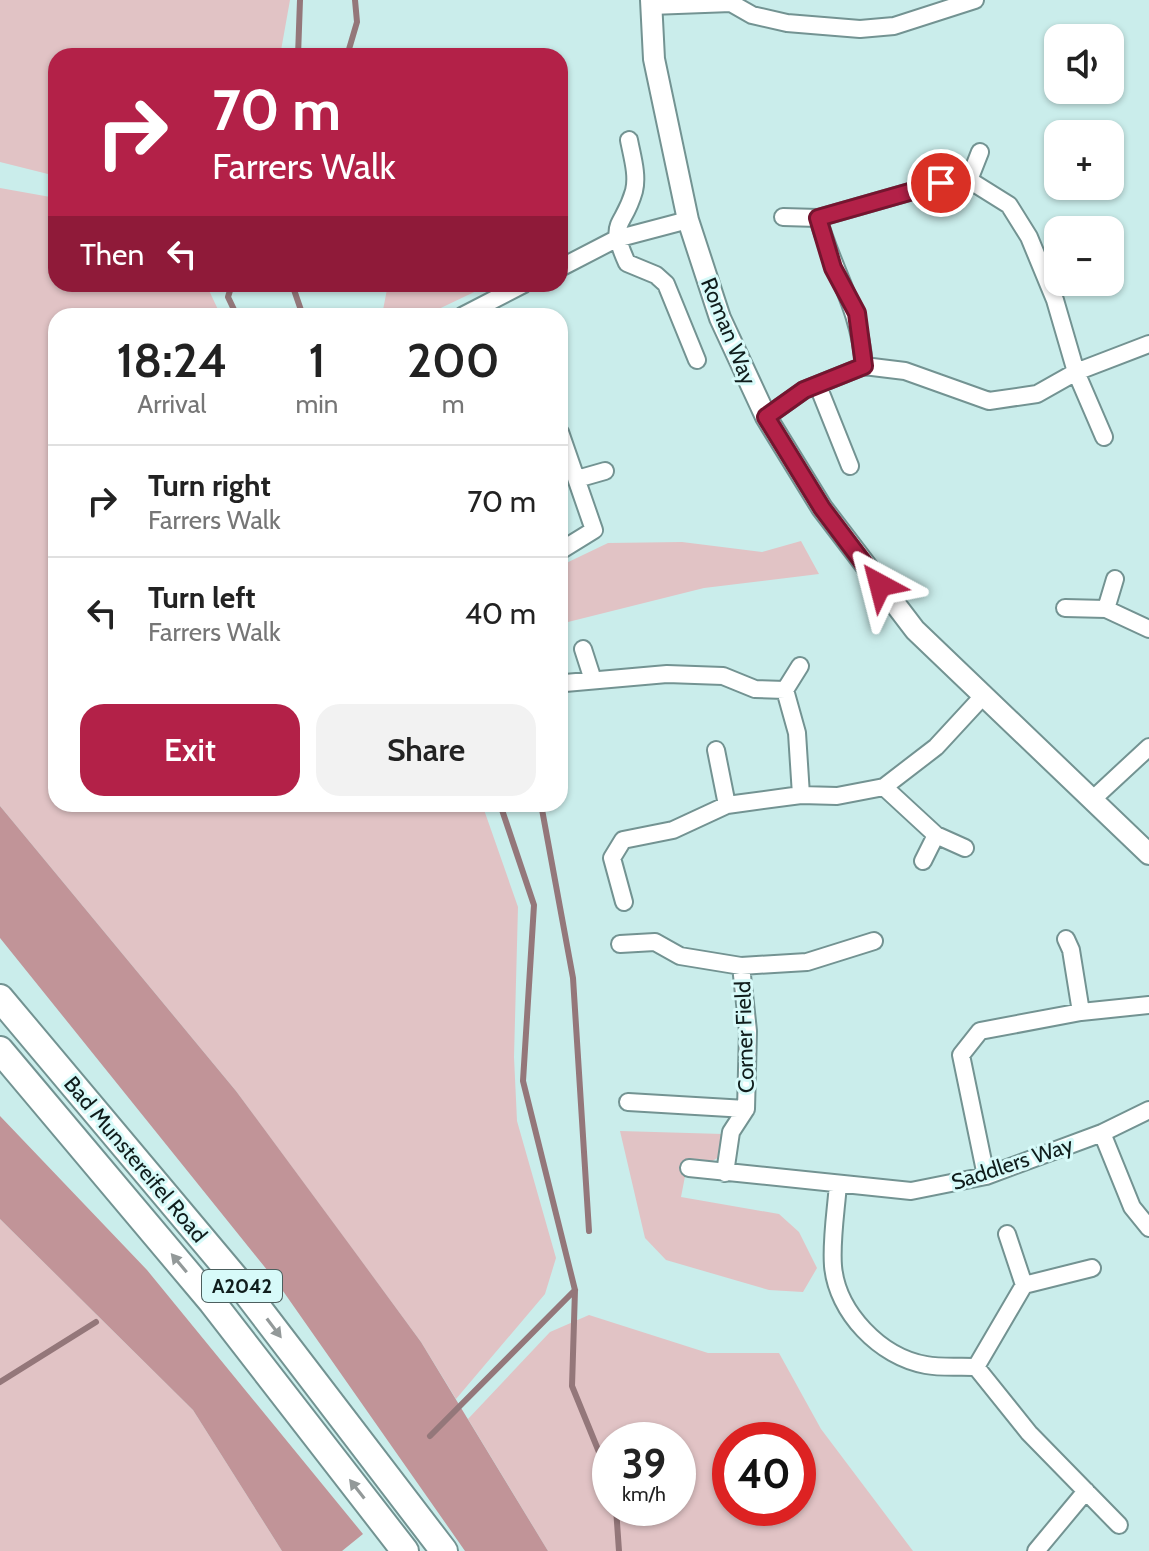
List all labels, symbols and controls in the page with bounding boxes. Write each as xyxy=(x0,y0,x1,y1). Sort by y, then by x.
map controls xyxy=(1044,24,1124,296)
button: sound xyxy=(1044,24,1124,104)
text: 70 m xyxy=(212,76,341,144)
icon: right xyxy=(80,80,184,184)
button: + xyxy=(1044,120,1124,200)
text: Farrers Walk xyxy=(212,144,396,188)
pin xyxy=(907,149,975,217)
icon: arrive xyxy=(919,161,963,205)
button: − xyxy=(1044,216,1124,296)
icon: left xyxy=(160,232,204,276)
text: Then xyxy=(80,236,144,273)
street label: Roman Way xyxy=(695,274,762,389)
text: 18:24 xyxy=(116,331,227,389)
text: 1 xyxy=(308,331,325,389)
text: 200 xyxy=(407,331,500,389)
text: Arrival xyxy=(137,388,206,420)
text: min xyxy=(296,388,338,420)
text: m xyxy=(442,388,465,420)
text: Turn right xyxy=(148,467,271,504)
icon: right xyxy=(80,479,124,523)
text: 70 m xyxy=(467,483,536,520)
text: Farrers Walk xyxy=(148,504,281,536)
position arrow xyxy=(838,543,922,627)
text: Turn left xyxy=(148,579,256,616)
icon: left xyxy=(80,591,124,635)
text: 40 m xyxy=(465,595,536,632)
text: Farrers Walk xyxy=(148,616,281,648)
button: Exit xyxy=(80,704,300,796)
button: Share xyxy=(316,704,536,796)
street label: Corner Field xyxy=(729,980,760,1094)
street label: Bad Munstereifel Road xyxy=(58,1071,213,1248)
street label: Saddlers Way xyxy=(948,1131,1076,1196)
one-way arrow xyxy=(171,1253,188,1273)
road number: A2042 xyxy=(202,1270,282,1302)
one-way arrow xyxy=(265,1318,281,1338)
speed limit sign: 40 xyxy=(712,1422,816,1526)
text: 39 xyxy=(622,1439,666,1488)
one-way arrow xyxy=(350,1479,366,1499)
text: km/h xyxy=(622,1482,666,1506)

